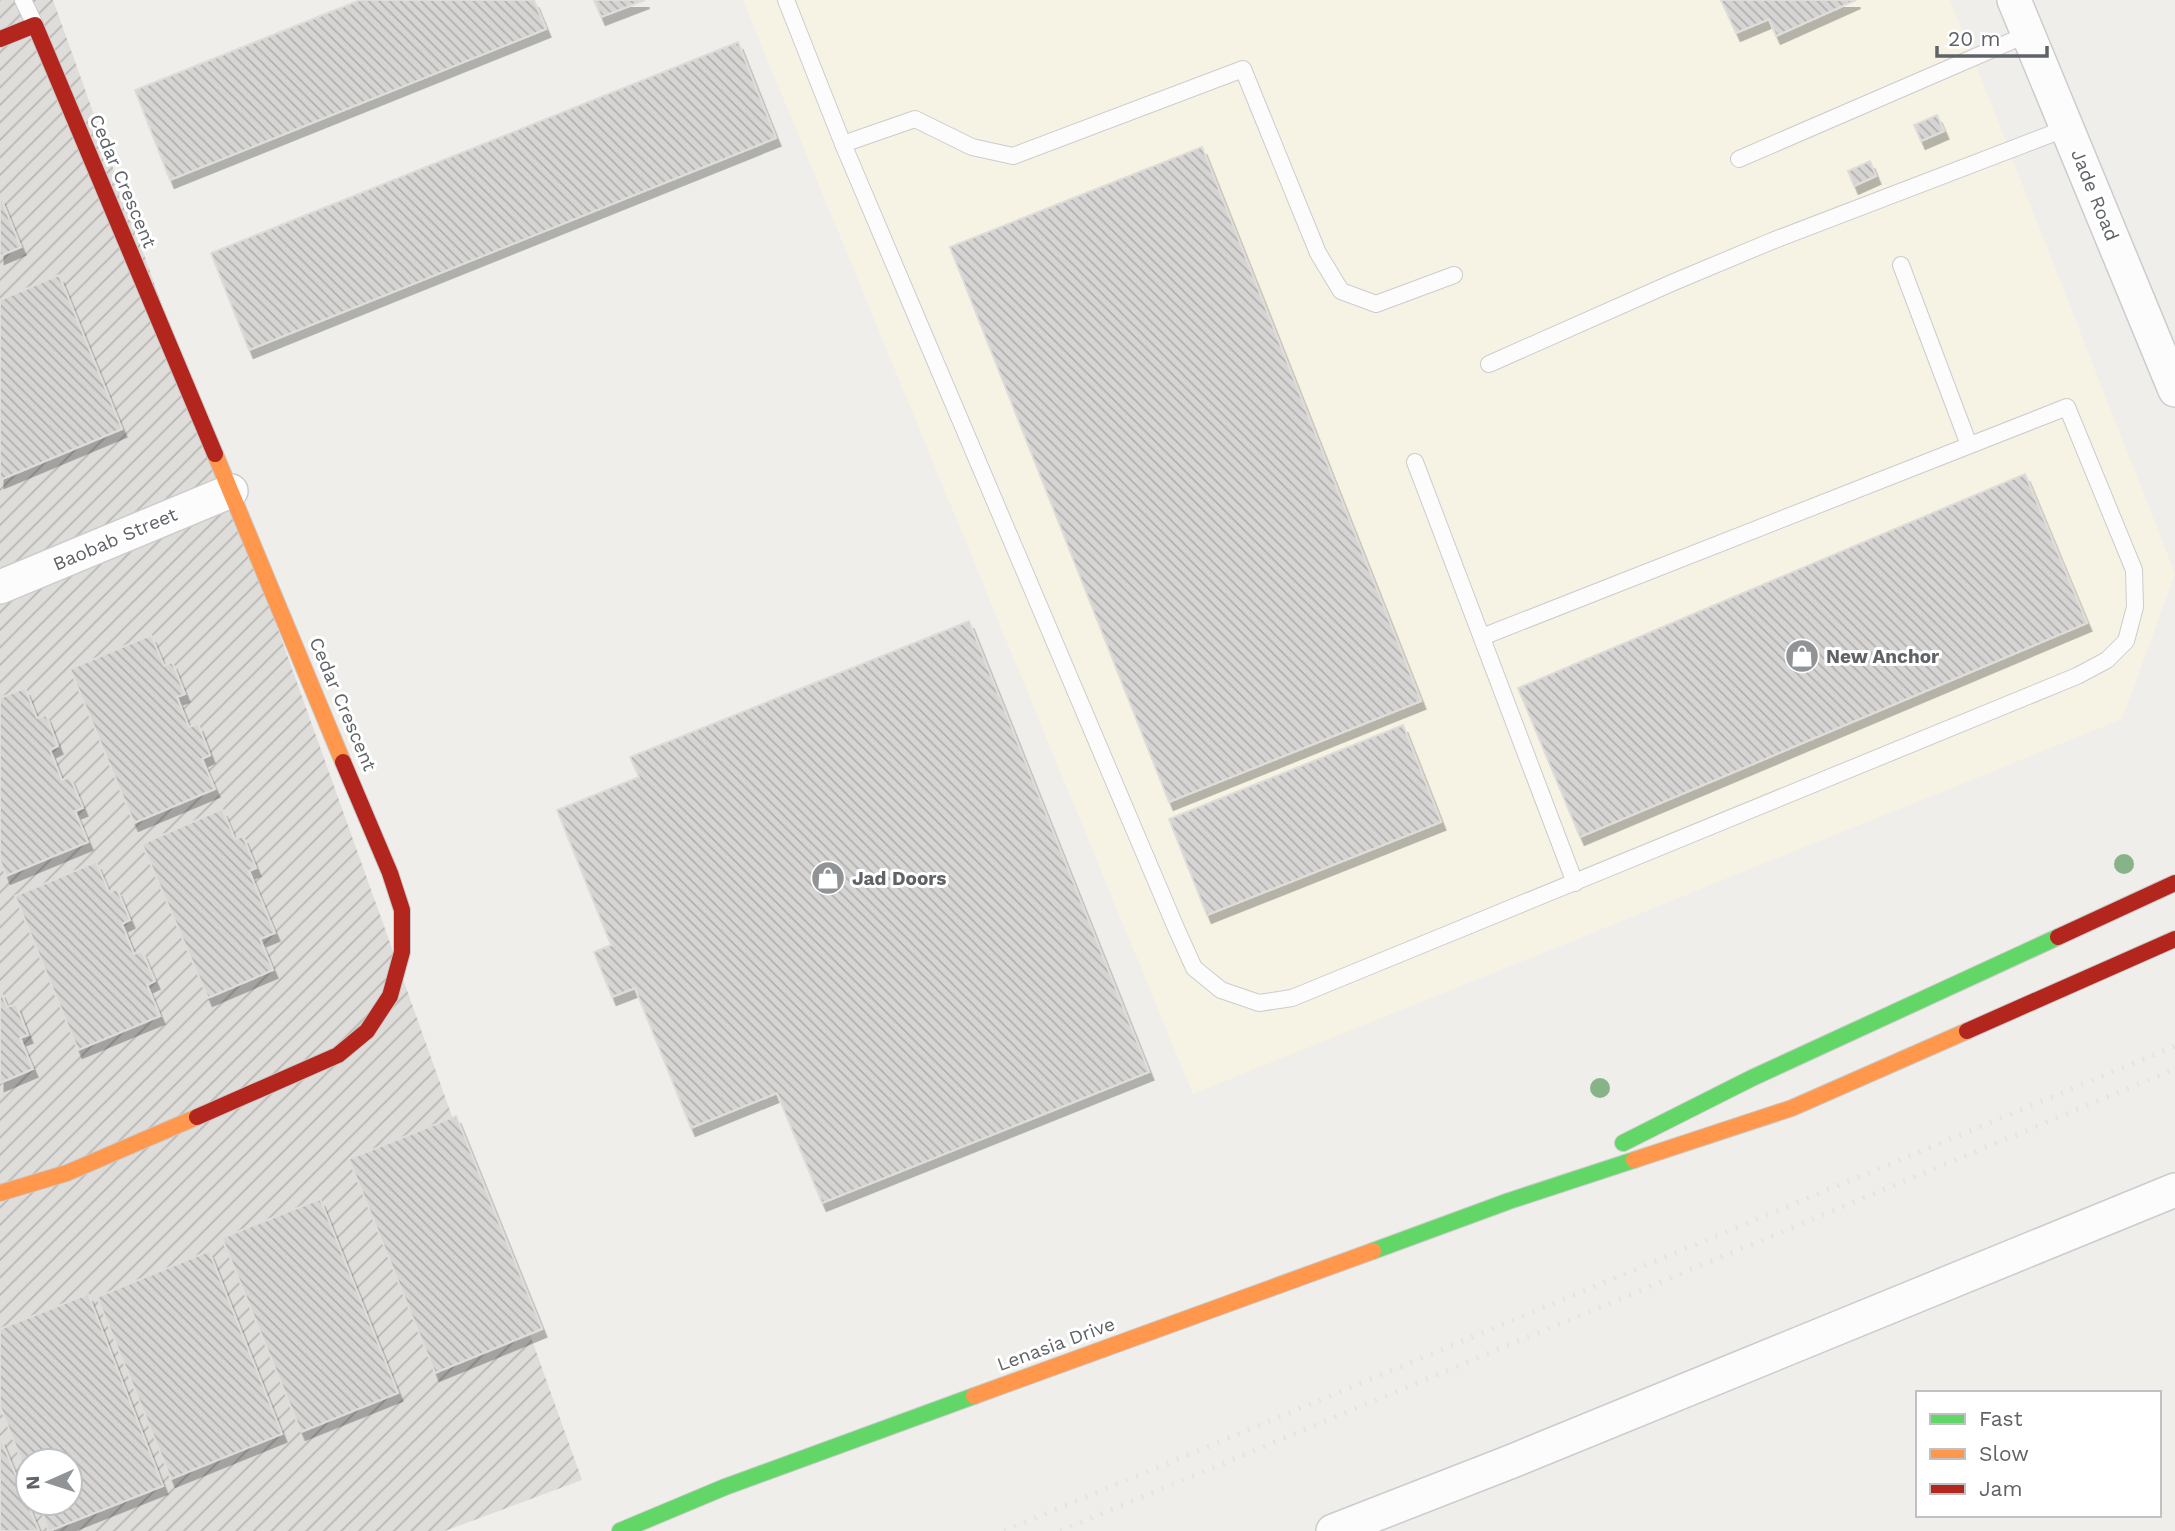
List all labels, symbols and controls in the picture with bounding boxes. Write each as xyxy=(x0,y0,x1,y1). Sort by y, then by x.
scale bar xyxy=(1937,14,2047,58)
text: 20 m xyxy=(1948,26,2000,51)
street label: Cedar Crescent xyxy=(84,111,162,251)
street label: Jade Road xyxy=(2066,146,2124,244)
street label: Baobab Street xyxy=(49,502,181,576)
street label: Cedar Crescent xyxy=(304,634,382,774)
shop icon: New Anchor xyxy=(1783,637,1821,675)
place label: New Anchor xyxy=(1826,645,1940,668)
shop icon: Jad Doors xyxy=(809,859,847,897)
place label: Jad Doors xyxy=(852,867,946,890)
street label: Lenasia Drive xyxy=(994,1312,1118,1376)
legend xyxy=(1916,1391,2161,1517)
text: Fast xyxy=(1979,1406,2023,1431)
text: Slow xyxy=(1979,1441,2029,1466)
north arrow xyxy=(14,1447,84,1517)
text: N xyxy=(21,1475,44,1491)
text: Jam xyxy=(1979,1476,2022,1501)

